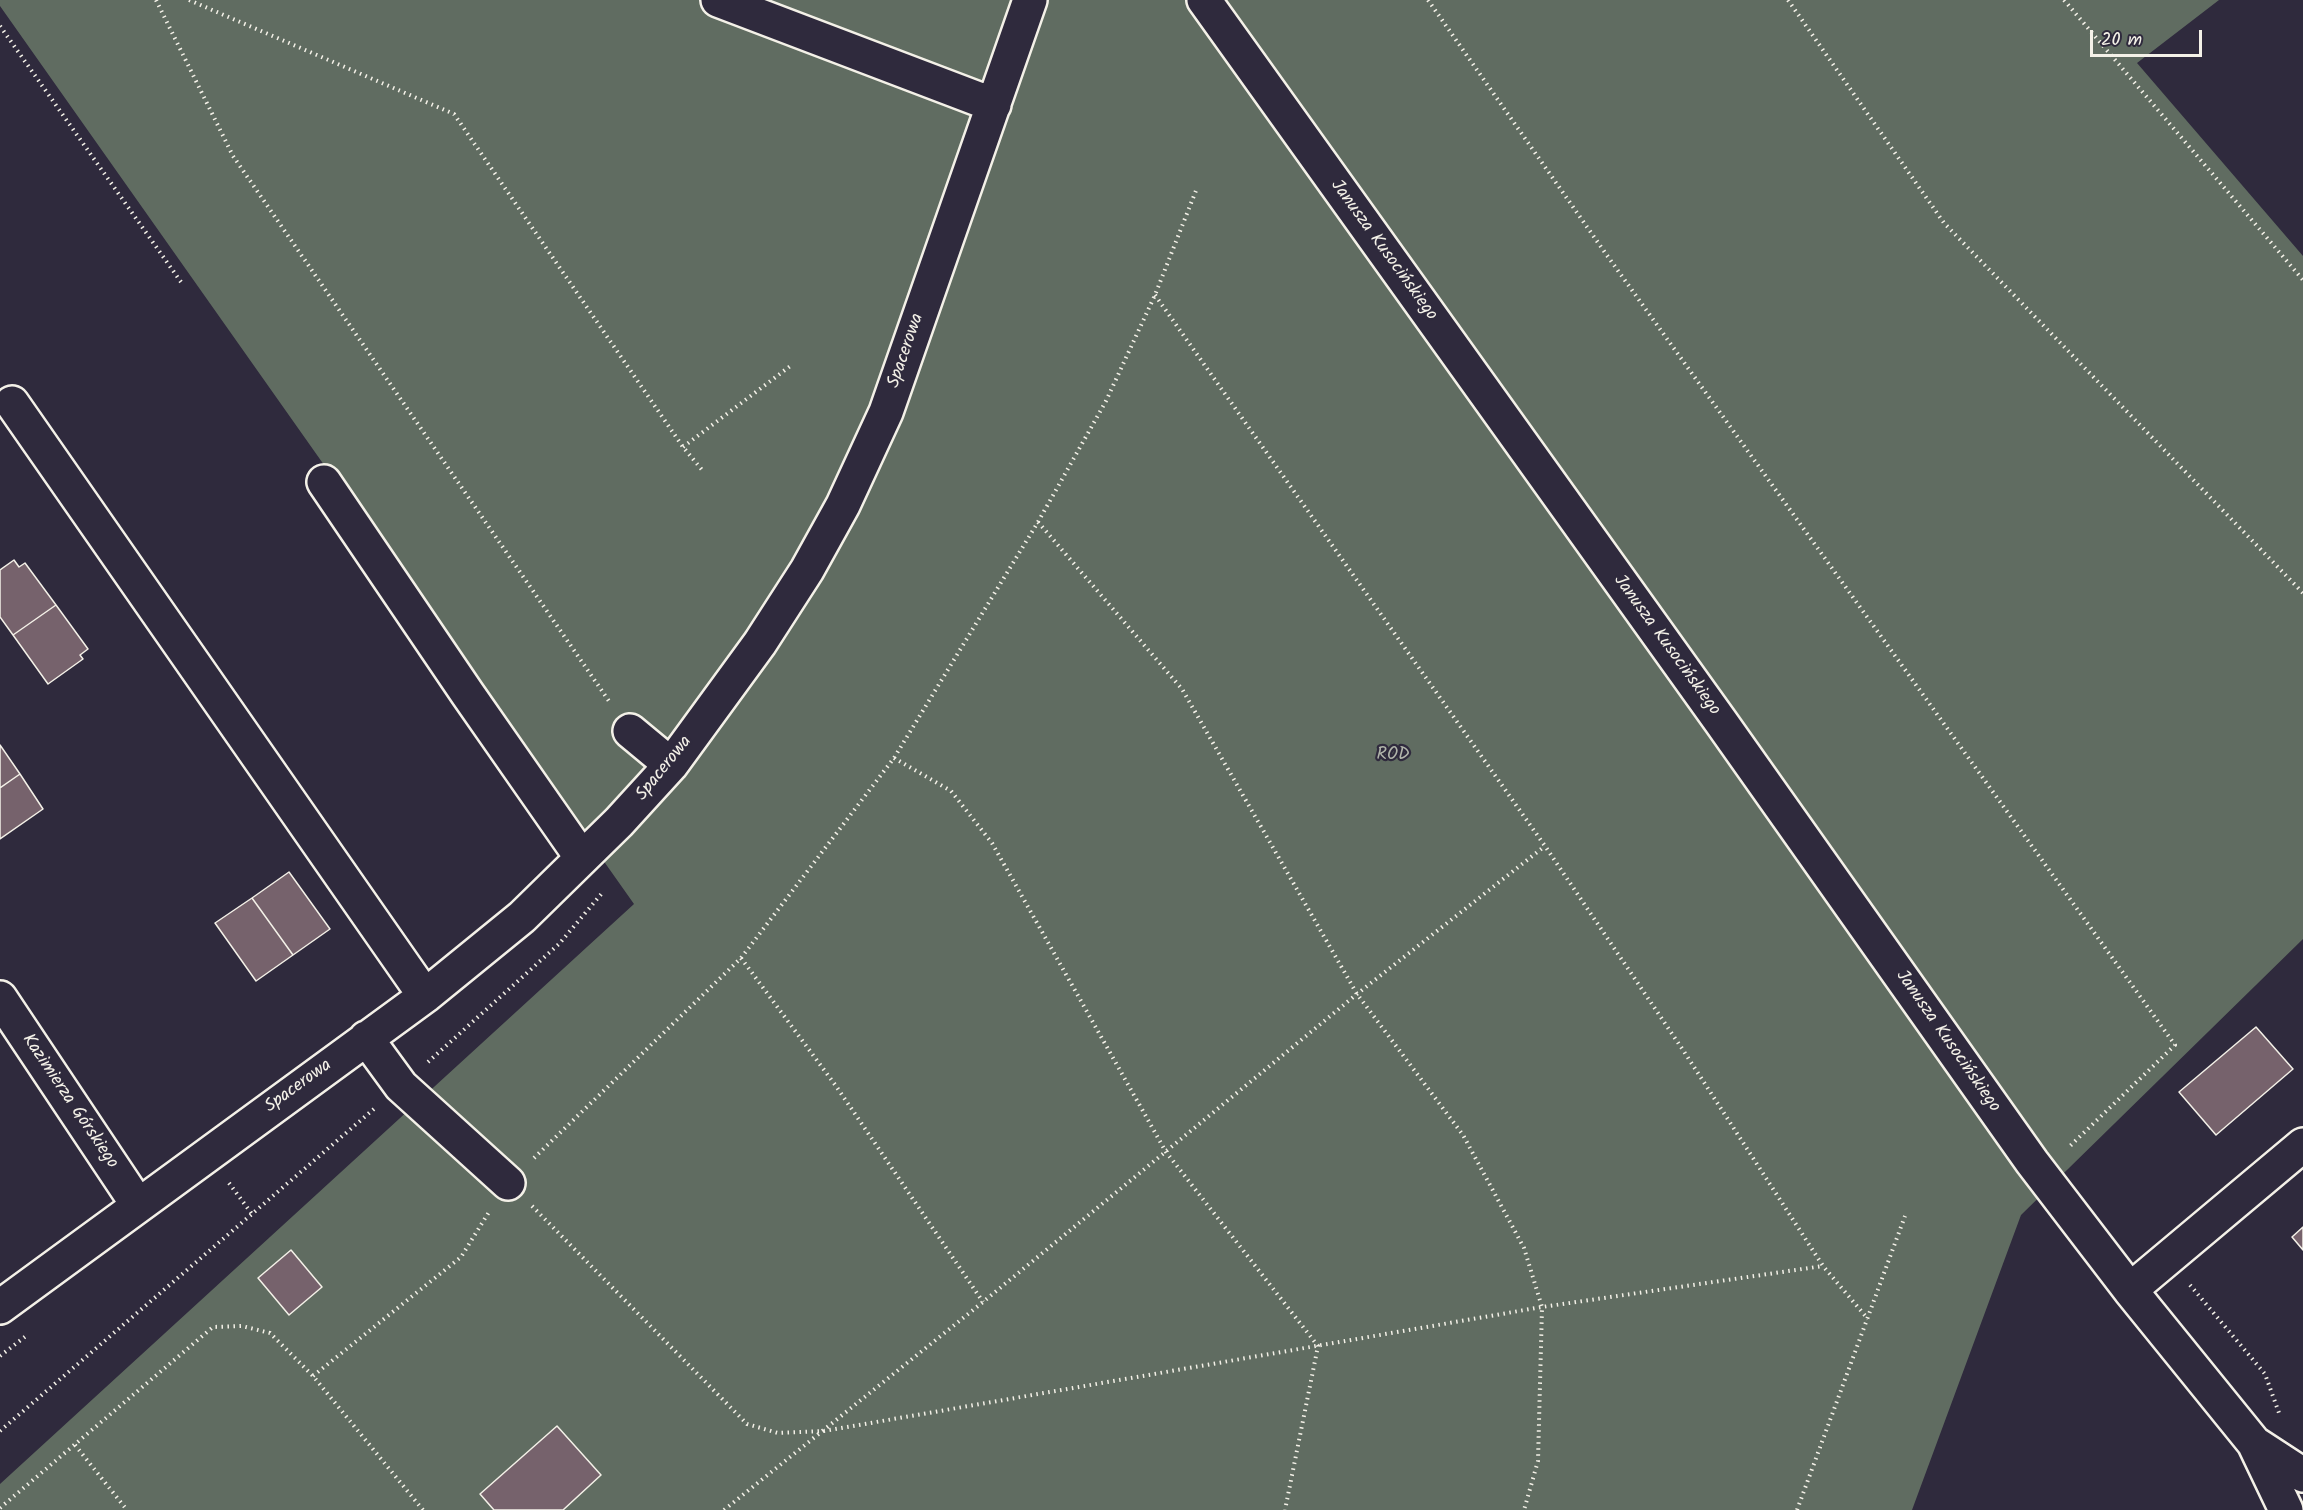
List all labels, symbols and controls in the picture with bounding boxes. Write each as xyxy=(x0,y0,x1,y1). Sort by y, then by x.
scale bar xyxy=(2093,18,2206,56)
text: 20 m xyxy=(2101,26,2142,55)
street label: Janusza Kusocińskiego xyxy=(1325,176,1441,326)
street label: Spacerowa xyxy=(884,311,930,391)
street label: Janusza Kusocińskiego xyxy=(1608,571,1724,721)
street label: Spacerowa xyxy=(632,732,698,806)
park label: ROD xyxy=(1376,745,1410,767)
street label: Janusza Kusocińskiego xyxy=(1890,967,2004,1117)
street label: Kazimierza Górskiego xyxy=(16,1031,122,1173)
street label: Spacerowa xyxy=(261,1056,337,1118)

